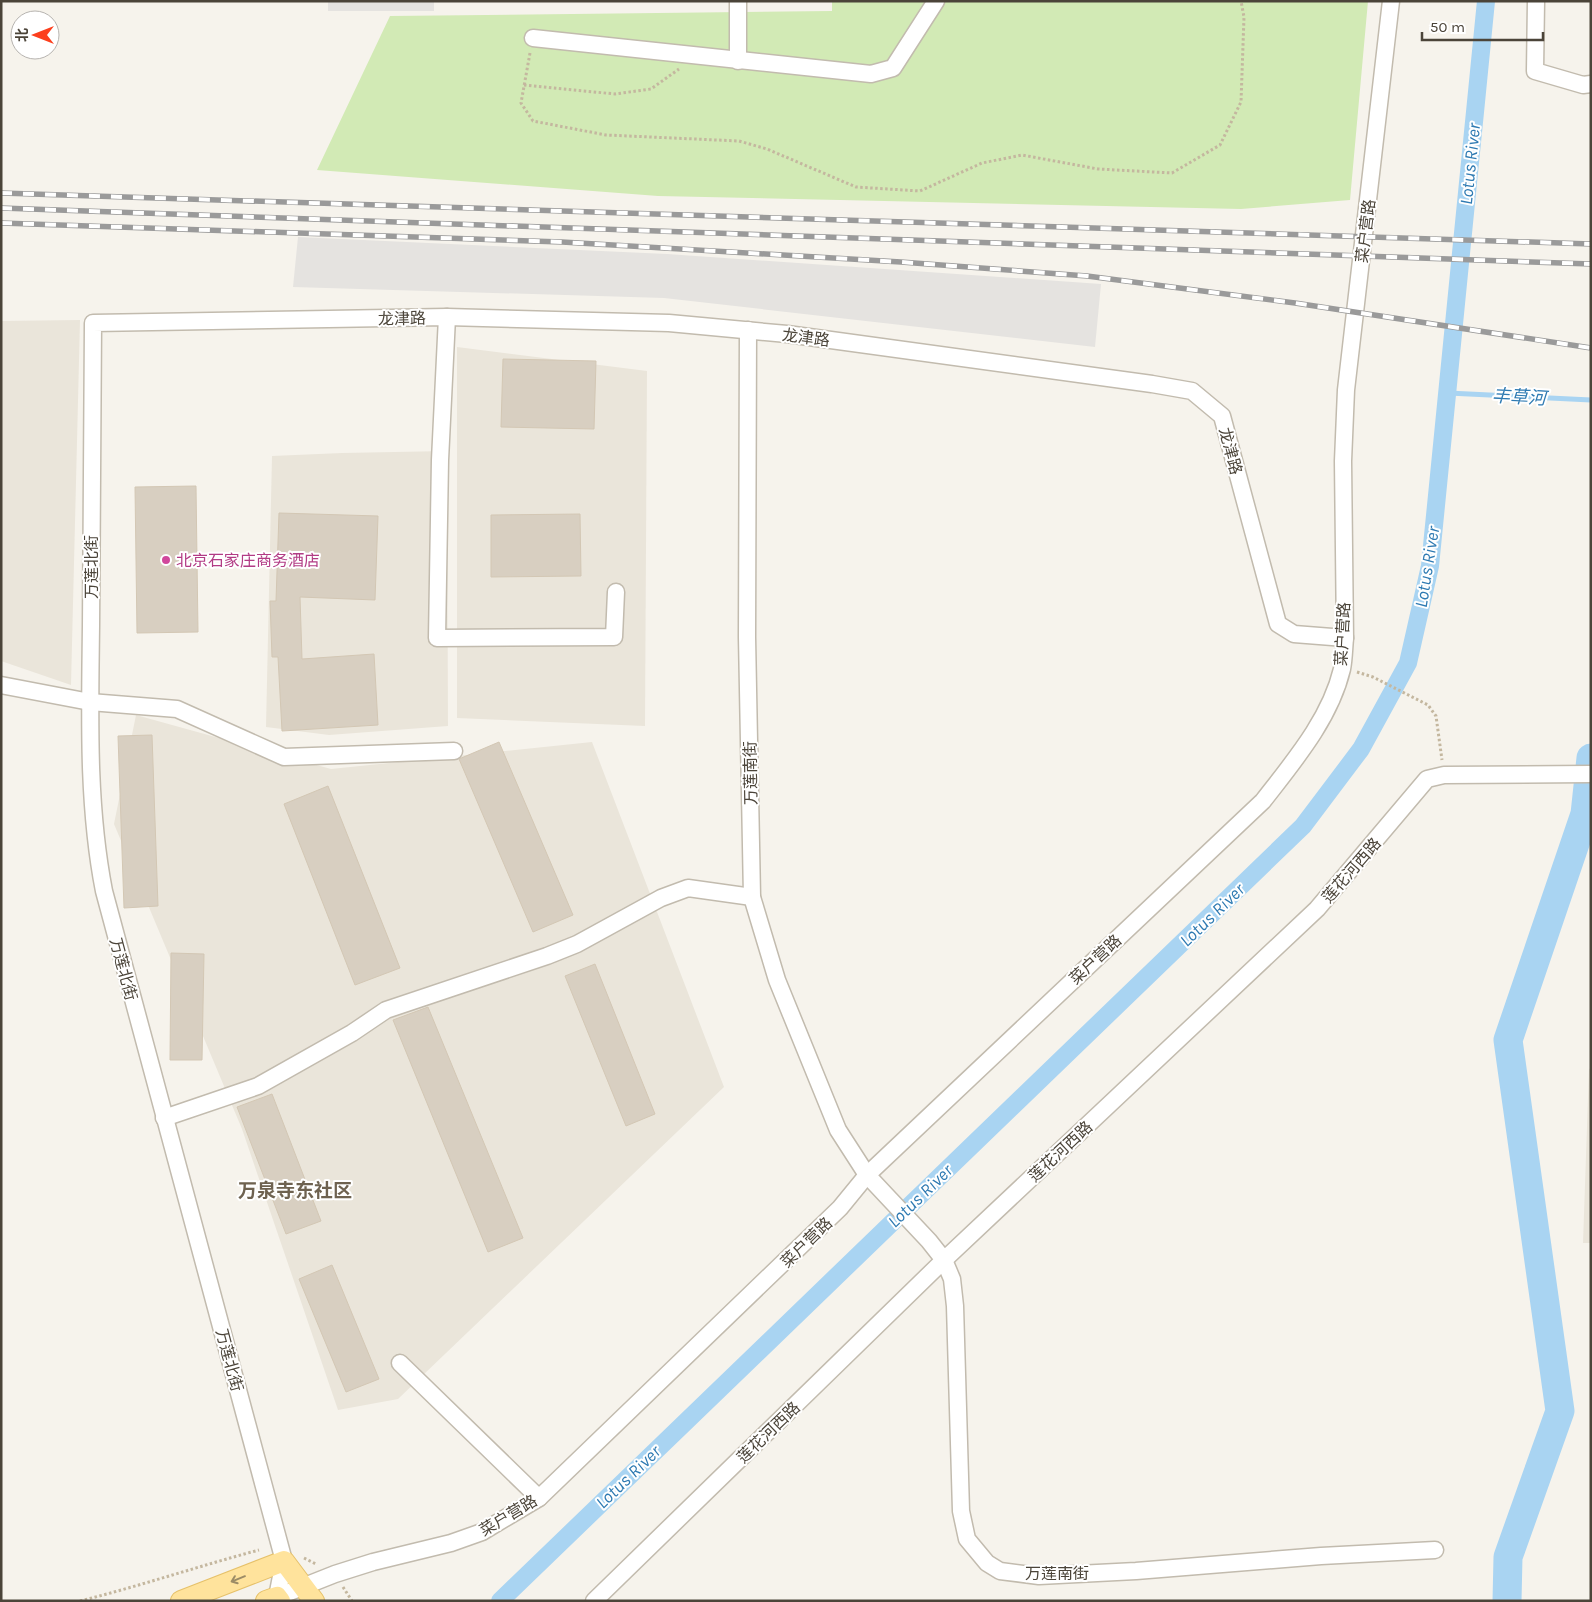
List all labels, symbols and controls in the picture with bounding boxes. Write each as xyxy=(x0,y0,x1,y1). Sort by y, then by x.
north arrow xyxy=(10,10,60,60)
scale bar xyxy=(1422,10,1543,42)
text: 50 m xyxy=(1430,18,1465,36)
text: 北 xyxy=(14,28,31,42)
water label: Lotus River xyxy=(1455,121,1485,206)
street label: 菜户营路 xyxy=(1352,198,1379,264)
street label: 龙津路 xyxy=(378,309,426,328)
street label: 龙津路 xyxy=(781,325,831,350)
water label: 丰草河 xyxy=(1491,385,1550,410)
street label: 龙津路 xyxy=(1215,425,1246,477)
water label: Lotus River xyxy=(1410,524,1444,609)
street label: 万莲北街 xyxy=(82,535,101,599)
place label: 北京石家庄商务酒店 xyxy=(176,551,320,570)
marker: 北京石家庄商务酒店 xyxy=(160,554,172,566)
street label: 菜户营路 xyxy=(1331,602,1354,666)
street label: 万莲南街 xyxy=(740,741,761,805)
street label: 莲花河西路 xyxy=(1318,834,1385,907)
water label: Lotus River xyxy=(1175,878,1250,951)
street label: 菜户营路 xyxy=(1065,931,1125,988)
street label: 万莲北街 xyxy=(106,936,141,1003)
street label: 莲花河西路 xyxy=(1025,1117,1096,1186)
water label: Lotus River xyxy=(883,1159,958,1232)
district label: 万泉寺东社区 xyxy=(238,1180,352,1202)
street label: 菜户营路 xyxy=(777,1213,836,1271)
street label: 万莲北街 xyxy=(212,1327,247,1394)
street label: 莲花河西路 xyxy=(733,1398,804,1467)
water label: Lotus River xyxy=(591,1440,666,1513)
street label: 菜户营路 xyxy=(476,1491,541,1540)
street label: 万莲南街 xyxy=(1025,1564,1089,1583)
one-way arrow xyxy=(231,1575,246,1585)

